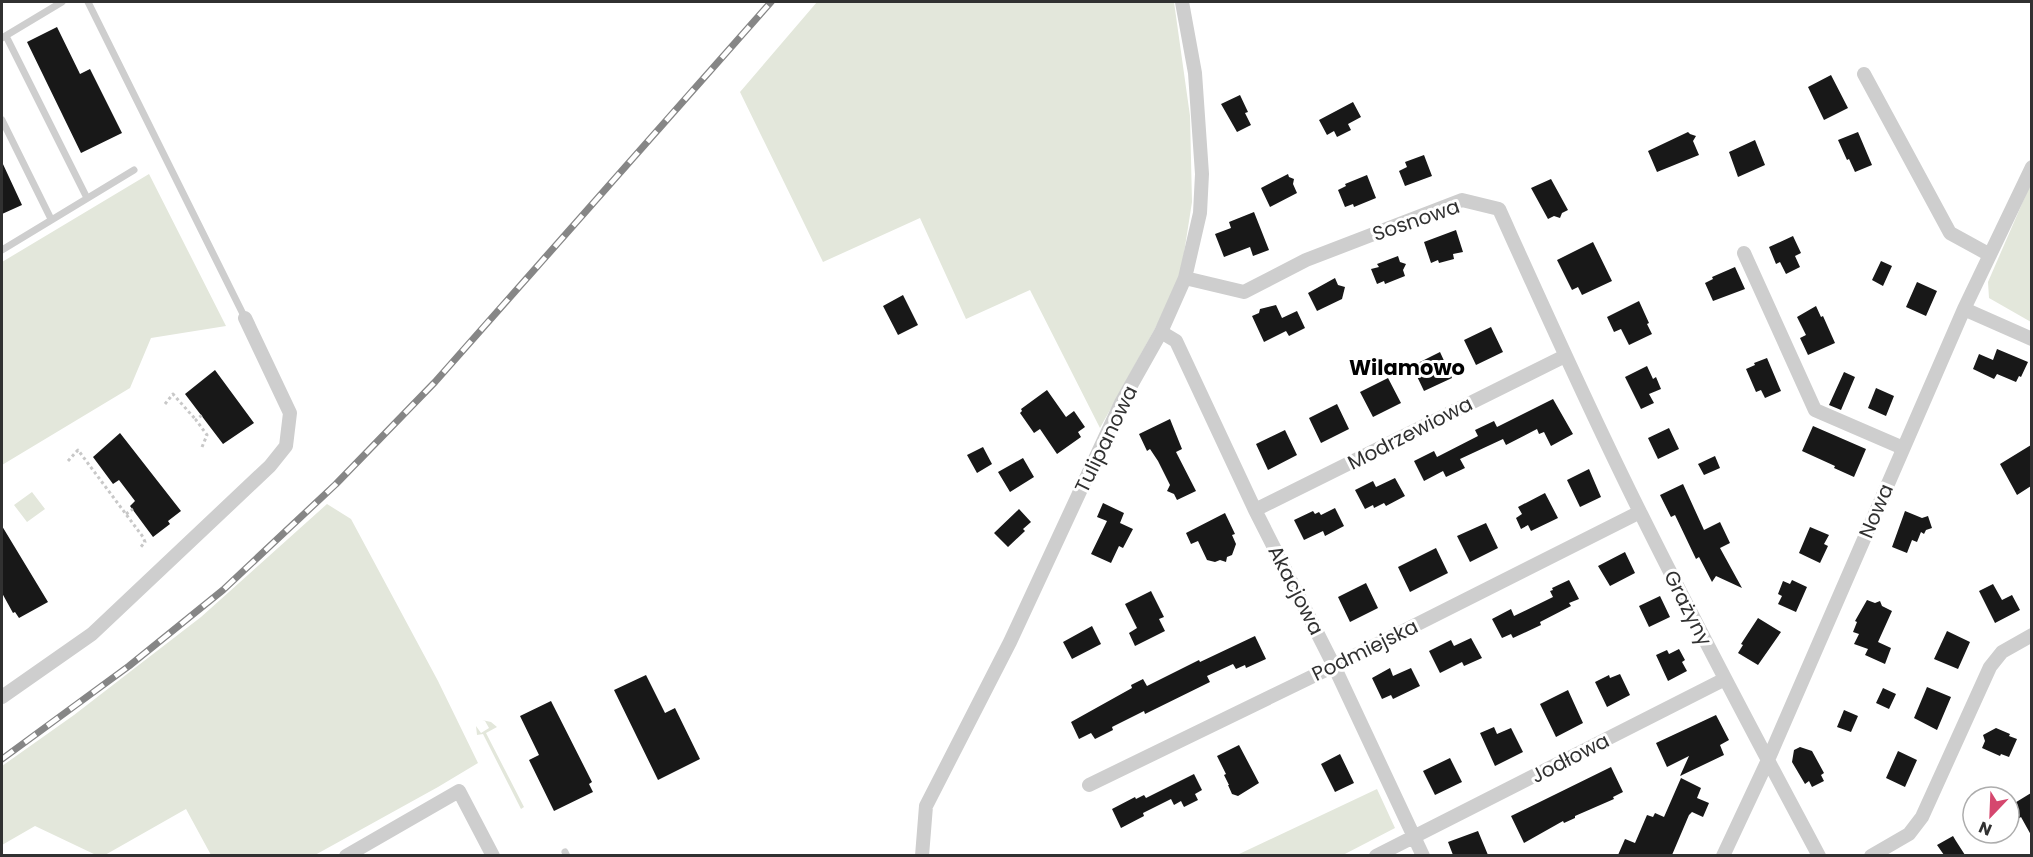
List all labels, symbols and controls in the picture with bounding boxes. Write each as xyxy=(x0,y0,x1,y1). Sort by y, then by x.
street label: Sosnowa xyxy=(1369,192,1463,248)
district label: Wilamowo xyxy=(1349,353,1465,382)
street label: Tulipanowa xyxy=(1068,381,1144,497)
street label: Modrzewiowa xyxy=(1343,390,1477,476)
street label: Nowa xyxy=(1852,479,1900,543)
street label: Akacjowa xyxy=(1261,540,1331,640)
street label: Grażyny xyxy=(1657,566,1719,650)
street label: Podmiejska xyxy=(1307,612,1423,688)
street label: Jodłowa xyxy=(1526,726,1614,790)
north arrow xyxy=(1961,785,2021,845)
text: N xyxy=(1975,815,1995,841)

